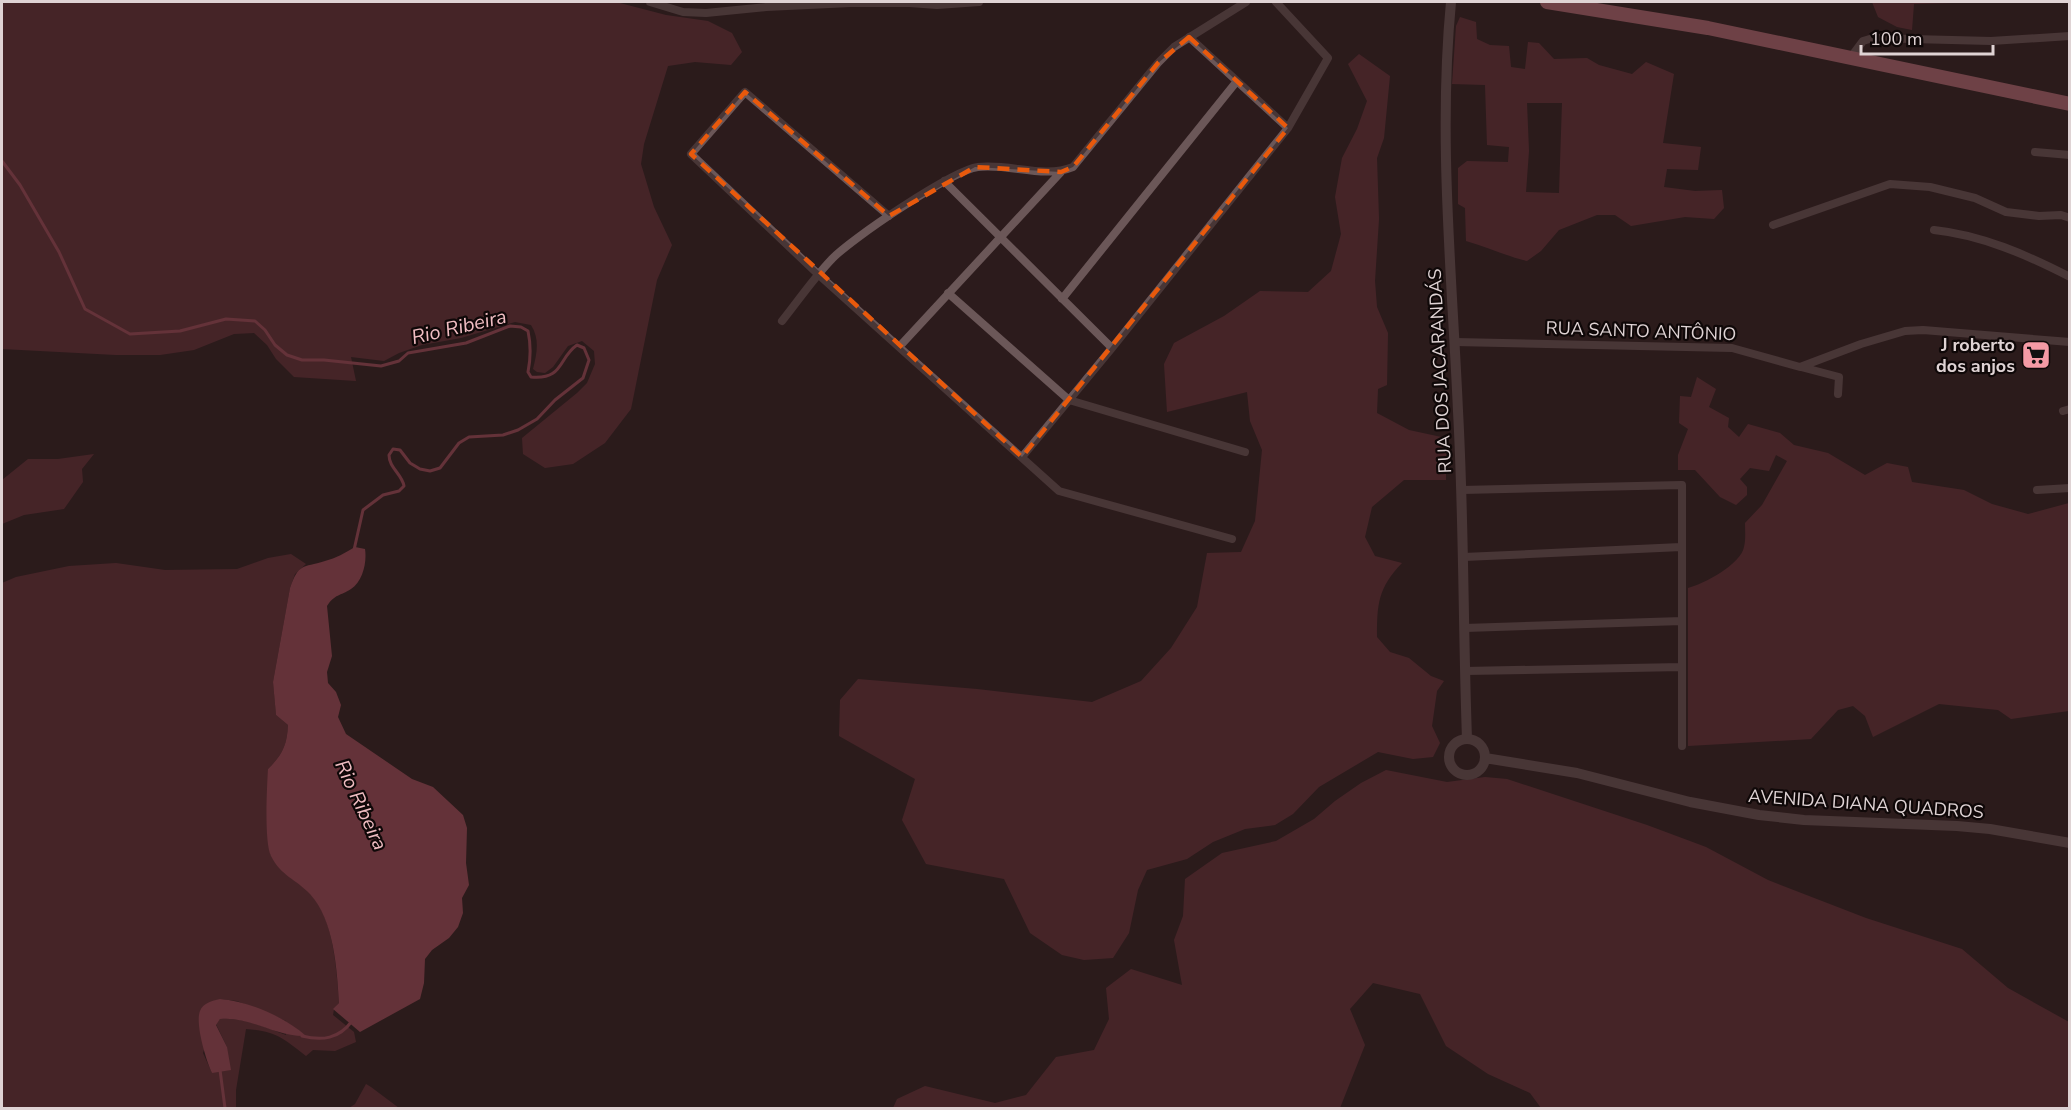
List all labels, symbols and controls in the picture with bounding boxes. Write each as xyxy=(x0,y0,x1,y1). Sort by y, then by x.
scale bar xyxy=(1861,18,1993,56)
text: 100 m xyxy=(1870,27,1922,51)
street label: RUA DOS JACARANDÁS xyxy=(1423,268,1457,474)
water label: Rio Ribeira xyxy=(409,303,509,351)
street label: RUA SANTO ANTÔNIO xyxy=(1545,316,1737,346)
place label: J roberto dos anjos xyxy=(1936,333,2015,378)
supermarket icon: J roberto dos anjos xyxy=(2020,339,2052,371)
water label: Rio Ribeira xyxy=(328,755,394,855)
street label: AVENIDA DIANA QUADROS xyxy=(1747,784,1985,824)

